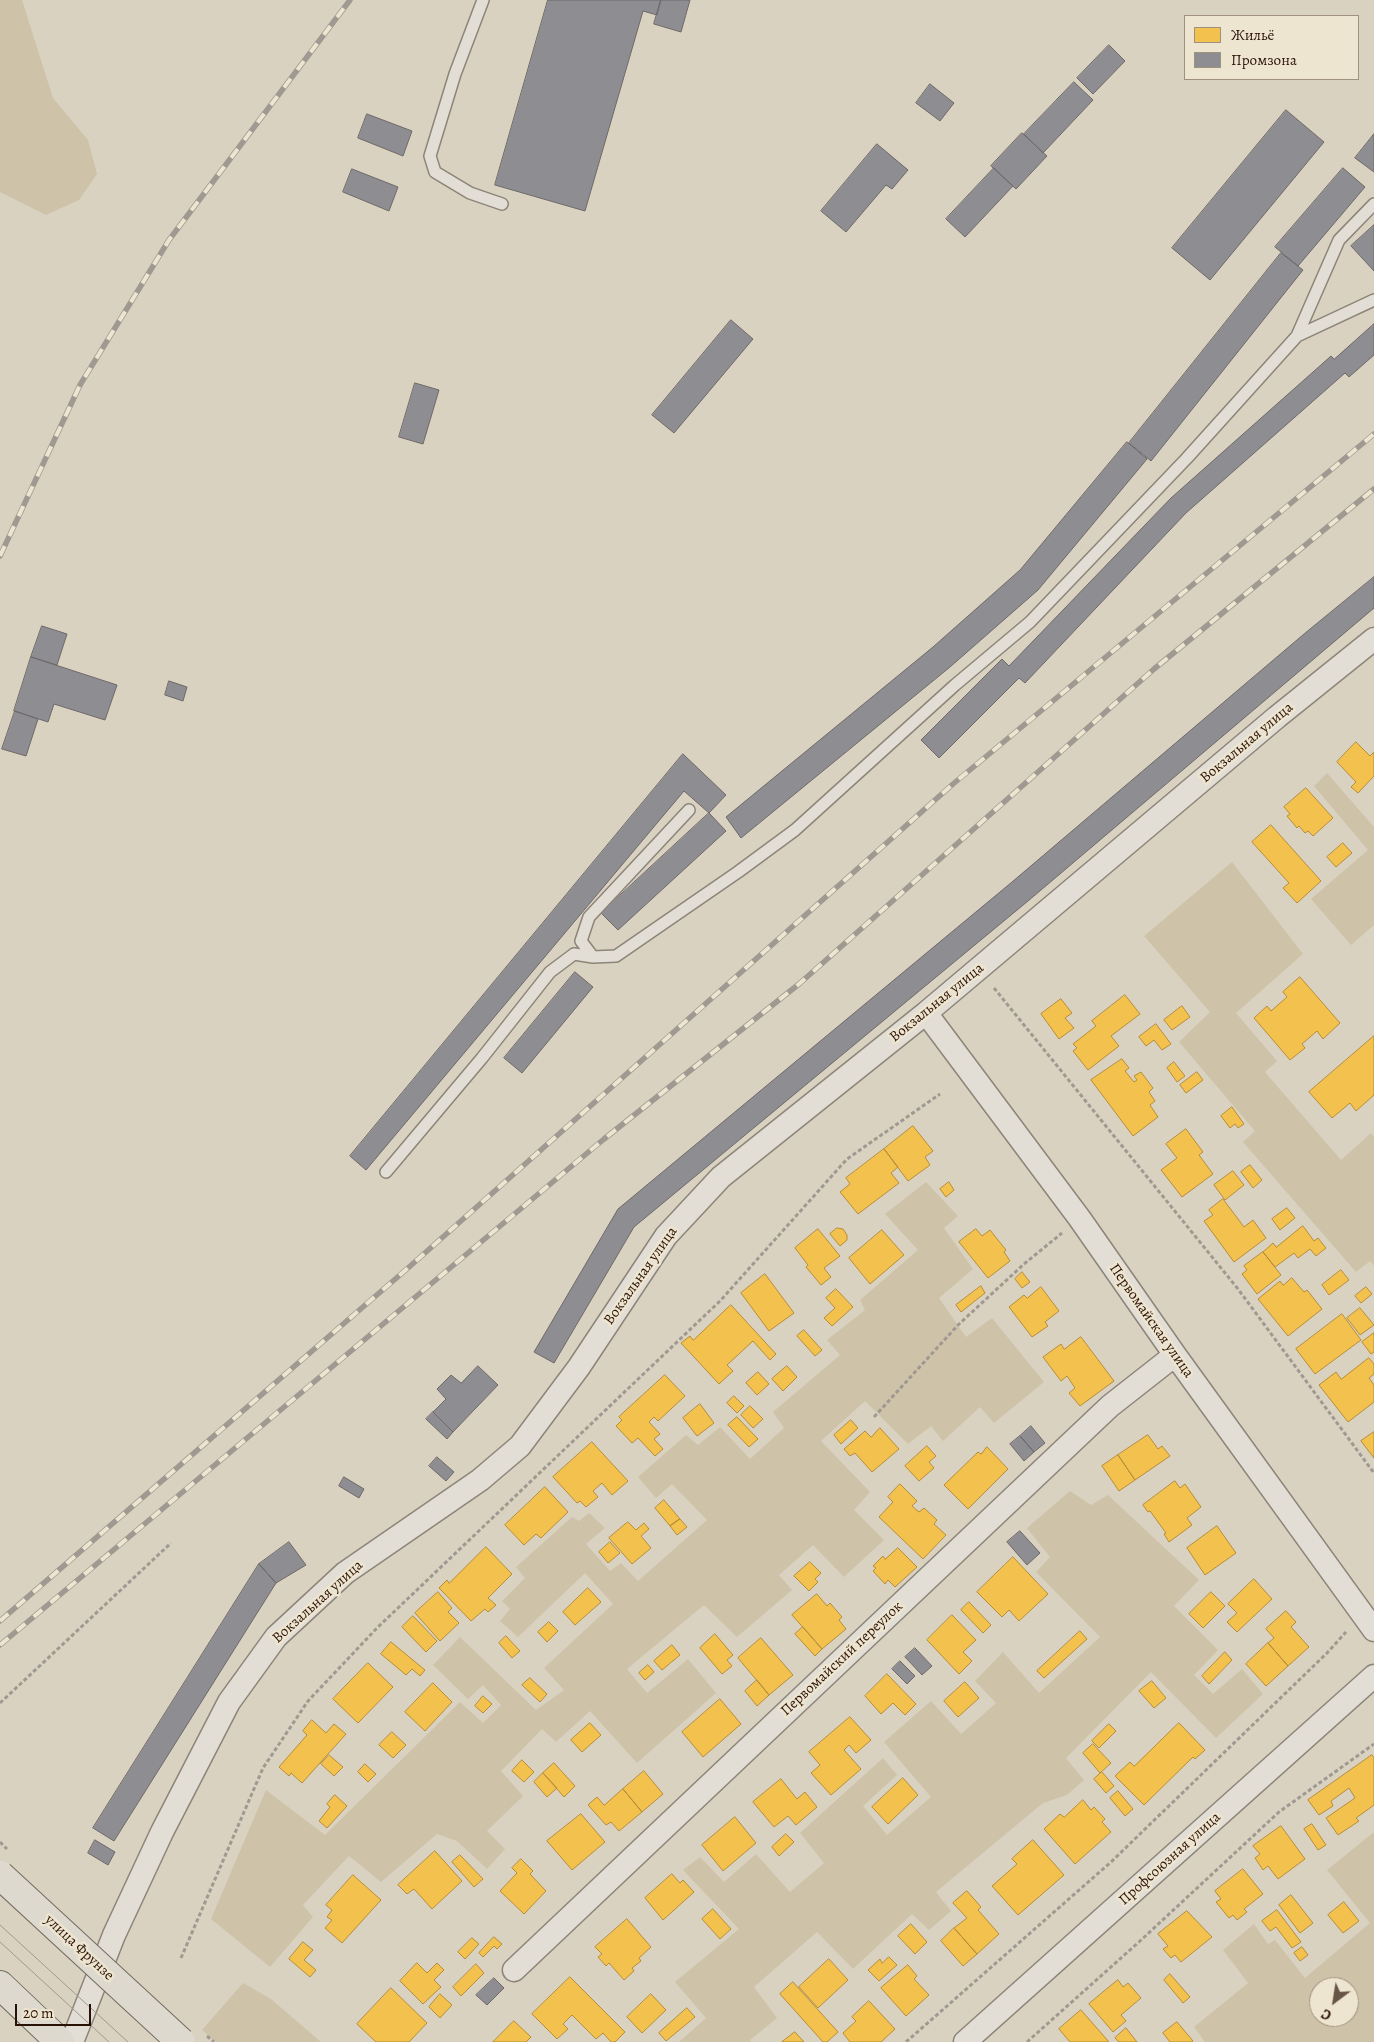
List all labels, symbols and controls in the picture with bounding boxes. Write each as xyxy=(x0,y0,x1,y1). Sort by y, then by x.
legend xyxy=(1184,15,1359,80)
text: Жильё xyxy=(1231,25,1274,45)
text: Промзона xyxy=(1231,50,1297,70)
street label: Вокзальная улица xyxy=(1197,699,1297,787)
street label: Вокзальная улица xyxy=(886,960,988,1046)
street label: Вокзальная улица xyxy=(600,1223,682,1329)
street label: Первомайская улица xyxy=(1105,1261,1197,1381)
street label: Вокзальная улица xyxy=(269,1557,367,1647)
street label: Первомайский переулок xyxy=(777,1598,907,1720)
street label: Профсоюзная улица xyxy=(1115,1809,1225,1909)
street label: улица Фрунзе xyxy=(41,1911,117,1985)
north arrow xyxy=(1309,1977,1359,2027)
scale bar xyxy=(18,1994,94,2026)
text: 20 m xyxy=(23,2003,54,2023)
text: С xyxy=(1318,2004,1335,2025)

